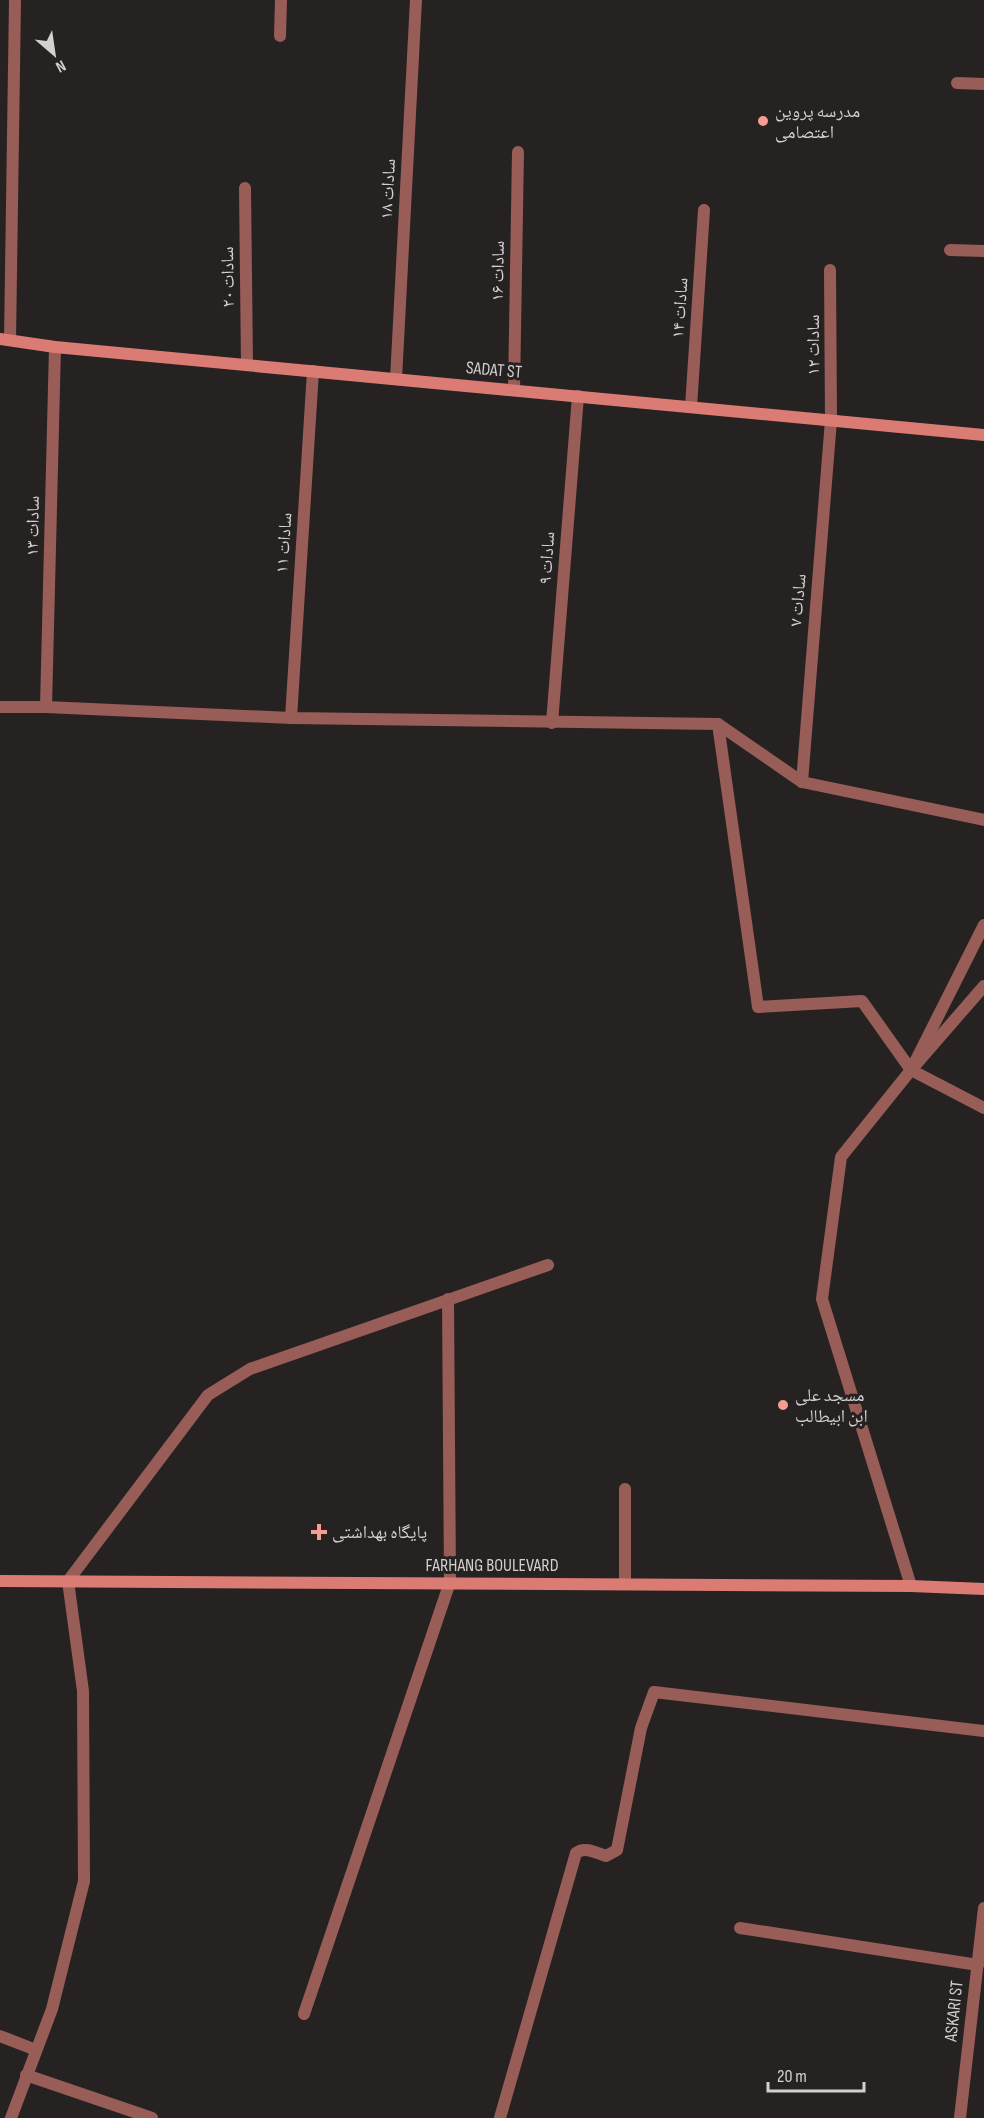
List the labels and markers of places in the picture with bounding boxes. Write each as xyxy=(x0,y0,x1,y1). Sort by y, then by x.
place label: مدرسه پروین اعتصامی xyxy=(775,101,860,143)
marker: مدرسه پروین اعتصامی xyxy=(756,114,770,128)
place label: مسجد علی ابن ابیطالب xyxy=(795,1385,868,1427)
marker: مسجد علی ابن ابیطالب xyxy=(776,1398,790,1412)
place label: پایگاه بهداشتی xyxy=(332,1522,427,1543)
marker: پایگاه بهداشتی xyxy=(310,1523,328,1541)

